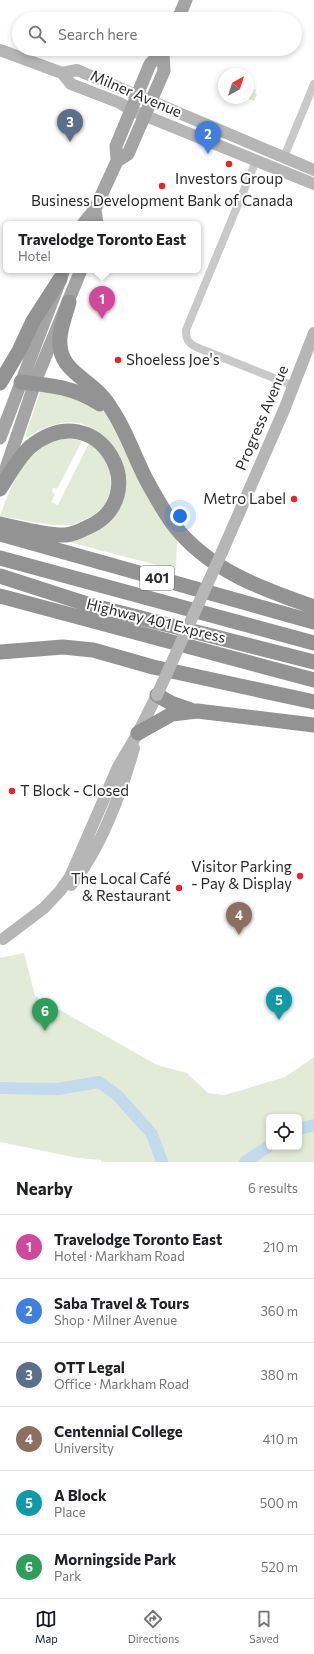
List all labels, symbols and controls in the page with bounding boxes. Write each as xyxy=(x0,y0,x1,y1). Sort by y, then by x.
search box xyxy=(12,12,302,56)
icon: search xyxy=(26,23,48,45)
text: Search here xyxy=(58,25,137,43)
street label: Milner Avenue xyxy=(88,66,185,120)
north arrow xyxy=(218,68,254,104)
pin: 3 xyxy=(57,109,83,142)
pin: 2 xyxy=(195,121,221,154)
marker: Investors Group xyxy=(224,159,234,169)
place label: Investors Group xyxy=(175,169,283,187)
marker: Business Development Bank of Canada xyxy=(157,181,167,191)
place label: Business Development Bank of Canada xyxy=(31,191,293,209)
popup xyxy=(3,221,201,273)
text: Travelodge Toronto East xyxy=(18,230,186,248)
text: Hotel xyxy=(18,248,51,264)
pin: 1 xyxy=(89,286,115,319)
place label: Shoeless Joe's xyxy=(126,350,220,368)
marker: Shoeless Joe's xyxy=(113,355,123,365)
street label: Progress Avenue xyxy=(231,362,291,473)
place label: Metro Label xyxy=(203,489,286,507)
marker: Metro Label xyxy=(289,494,299,504)
your location xyxy=(170,506,190,526)
road number: 401 xyxy=(140,566,174,590)
street label: Highway 401 Express xyxy=(85,594,228,646)
place label: T Block - Closed xyxy=(20,781,129,799)
marker: T Block - Closed xyxy=(7,786,17,796)
place label: Visitor Parking - Pay & Display xyxy=(191,857,292,892)
place label: The Local Café & Restaurant xyxy=(71,869,171,904)
marker: Visitor Parking - Pay & Display xyxy=(295,871,305,881)
marker: The Local Café & Restaurant xyxy=(174,883,184,893)
pin: 4 xyxy=(226,902,252,935)
pin: 5 xyxy=(266,987,292,1020)
pin: 6 xyxy=(32,998,58,1031)
map controls xyxy=(266,1114,302,1150)
button: locate xyxy=(266,1114,302,1150)
text: Nearby xyxy=(16,1178,73,1199)
text: 6 results xyxy=(248,1180,298,1196)
text: Travelodge Toronto East xyxy=(54,1230,222,1248)
text: 1 xyxy=(26,1239,32,1255)
text: 210 m xyxy=(263,1239,298,1255)
text: Hotel · Markham Road xyxy=(54,1248,185,1264)
text: Saba Travel & Tours xyxy=(54,1294,189,1312)
text: 2 xyxy=(25,1303,33,1319)
text: 360 m xyxy=(260,1303,298,1319)
text: Shop · Milner Avenue xyxy=(54,1312,177,1328)
text: OTT Legal xyxy=(54,1358,125,1376)
text: 3 xyxy=(25,1367,33,1383)
text: 380 m xyxy=(260,1367,298,1383)
text: Office · Markham Road xyxy=(54,1376,189,1392)
text: Centennial College xyxy=(54,1422,183,1440)
text: 4 xyxy=(25,1431,33,1447)
text: 410 m xyxy=(263,1431,298,1447)
text: University xyxy=(54,1440,114,1456)
text: A Block xyxy=(54,1486,107,1504)
text: 5 xyxy=(25,1495,33,1511)
text: 500 m xyxy=(260,1495,298,1511)
text: Place xyxy=(54,1504,86,1520)
text: Morningside Park xyxy=(54,1550,176,1568)
text: 6 xyxy=(25,1559,33,1575)
text: 520 m xyxy=(261,1559,298,1575)
text: Park xyxy=(54,1568,81,1584)
tab: Map xyxy=(35,1608,58,1645)
tab: Directions xyxy=(128,1608,179,1645)
tab: Saved xyxy=(249,1608,279,1645)

